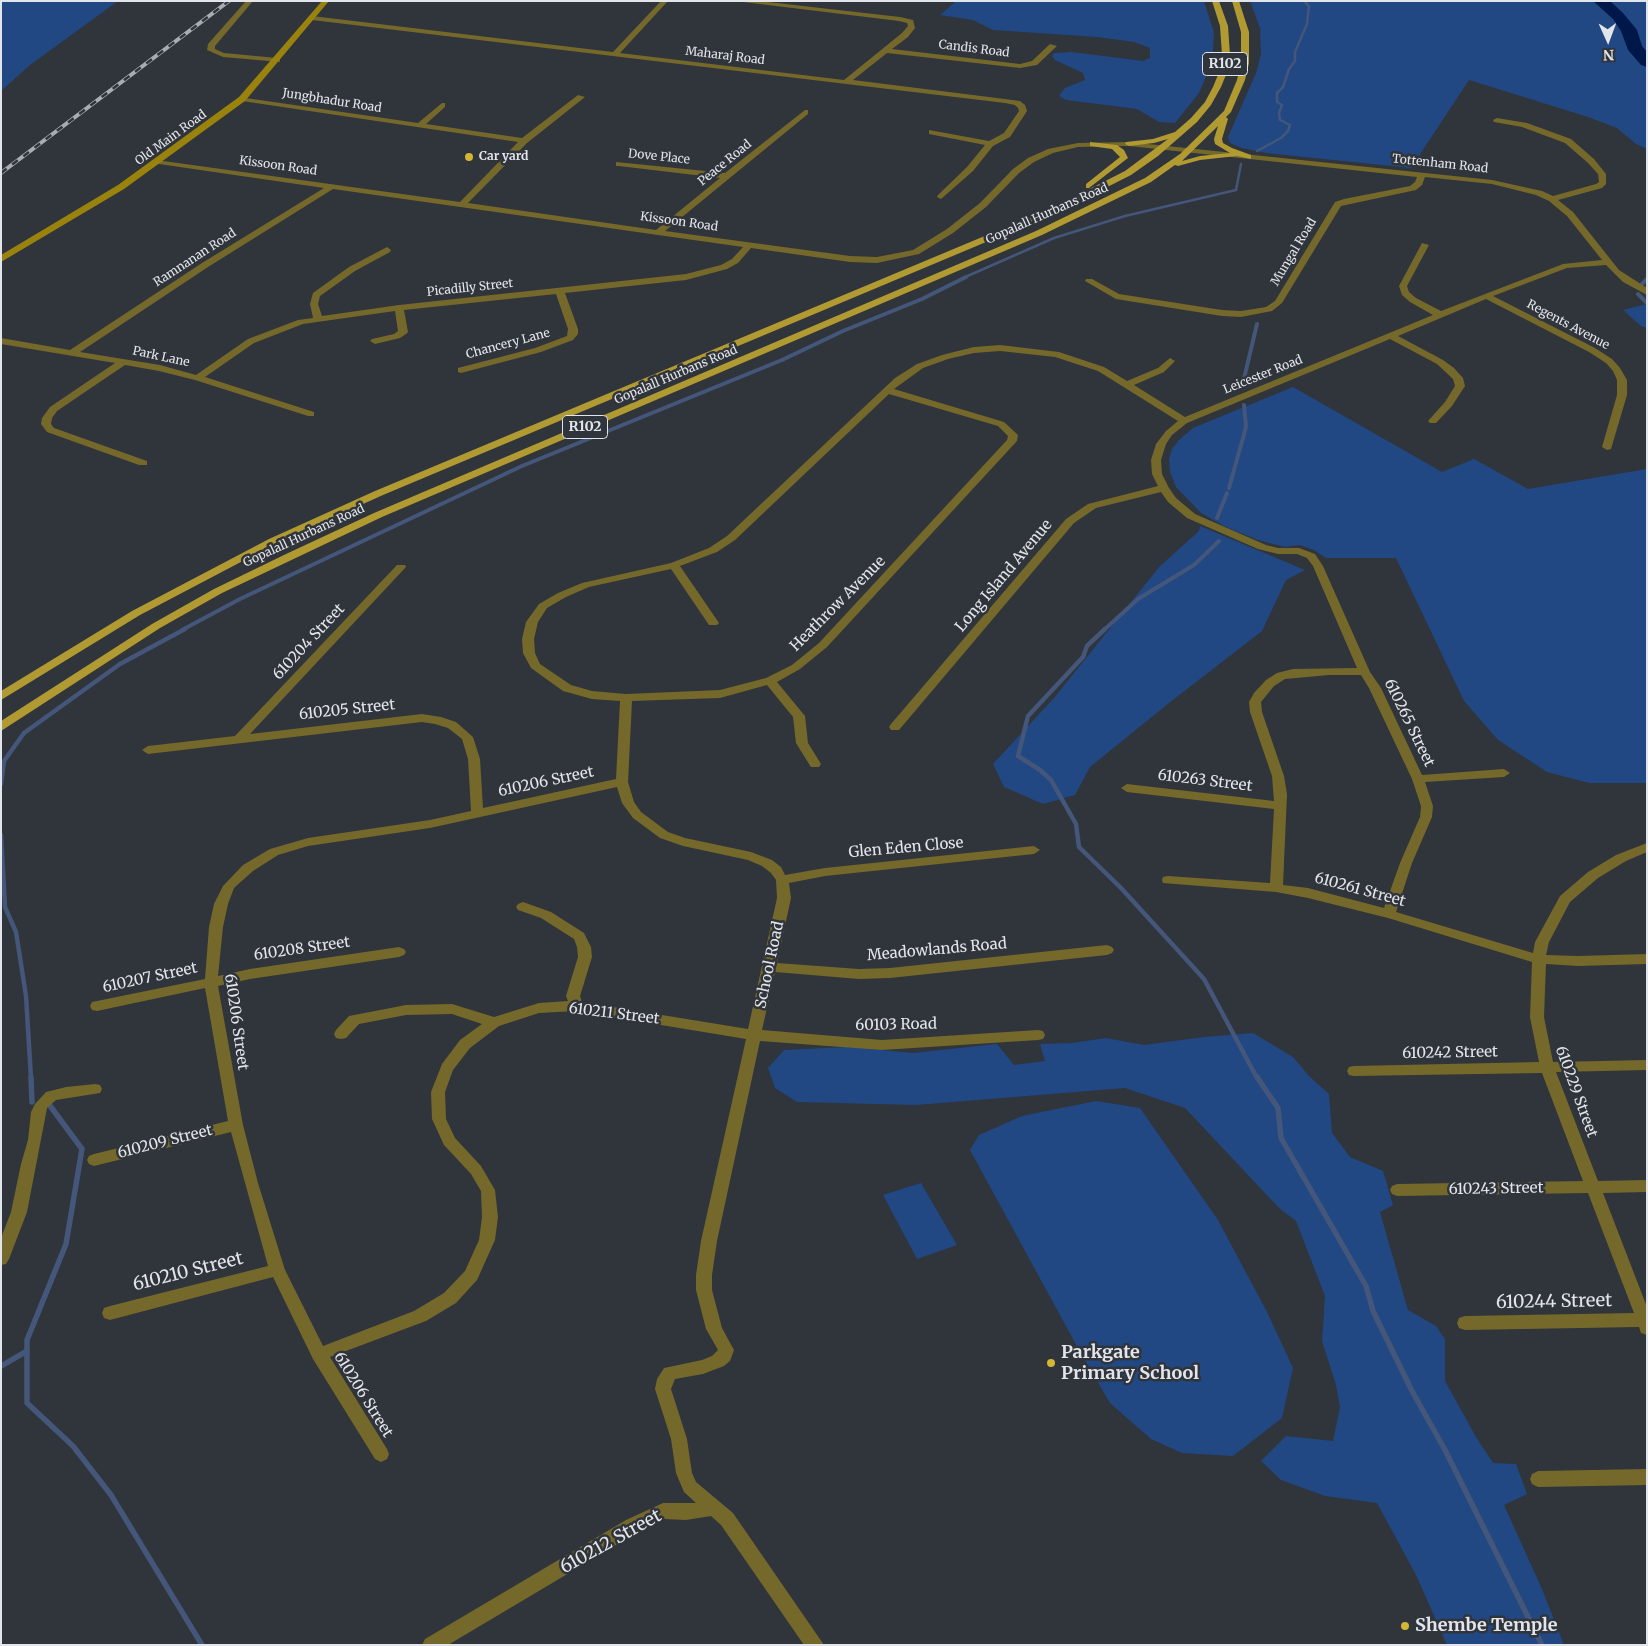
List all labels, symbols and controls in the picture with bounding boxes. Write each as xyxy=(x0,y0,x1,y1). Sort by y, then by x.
north arrow xyxy=(1583,15,1633,65)
street label: Candis Road xyxy=(938,38,1010,60)
street label: Maharaj Road xyxy=(684,44,766,68)
text: N xyxy=(1603,46,1614,64)
road number: R102 xyxy=(1202,52,1248,76)
street label: Jungbhadur Road xyxy=(281,86,383,116)
street label: Old Main Road xyxy=(133,107,209,169)
street label: Peace Road xyxy=(695,137,755,189)
street label: Dove Place xyxy=(627,147,691,167)
place label: Car yard xyxy=(479,150,528,164)
marker: Car yard xyxy=(463,151,475,163)
street label: Tottenham Road xyxy=(1391,152,1489,176)
street label: Kissoon Road xyxy=(238,153,318,179)
street label: Gopalall Hurbans Road xyxy=(984,181,1110,247)
street label: Kissoon Road xyxy=(639,209,719,235)
street label: Mungal Road xyxy=(1268,216,1320,288)
street label: Ramnanan Road xyxy=(151,226,239,290)
street label: Picadilly Street xyxy=(426,276,514,300)
street label: Regents Avenue xyxy=(1524,297,1612,353)
street label: Chancery Lane xyxy=(465,326,551,362)
street label: Gopalall Hurbans Road xyxy=(612,343,740,407)
street label: Park Lane xyxy=(131,344,191,370)
street label: Leicester Road xyxy=(1221,353,1305,397)
road number: R102 xyxy=(562,416,608,438)
street label: Gopalall Hurbans Road xyxy=(241,502,367,570)
street label: Long Island Avenue xyxy=(952,516,1056,636)
street label: Heathrow Avenue xyxy=(787,553,889,655)
street label: 610204 Street xyxy=(269,600,349,684)
street label: 610265 Street xyxy=(1380,676,1438,770)
street label: 610205 Street xyxy=(298,696,396,724)
street label: 610206 Street xyxy=(497,763,595,801)
street label: 610263 Street xyxy=(1157,766,1253,796)
street label: Glen Eden Close xyxy=(848,834,964,862)
street label: 610261 Street xyxy=(1313,869,1407,911)
street label: School Road xyxy=(752,920,788,1010)
street label: 610208 Street xyxy=(253,933,351,965)
street label: Meadowlands Road xyxy=(866,935,1008,965)
street label: 610207 Street xyxy=(101,959,199,997)
street label: 610206 Street xyxy=(220,973,252,1071)
street label: 610211 Street xyxy=(568,999,660,1029)
street label: 60103 Road xyxy=(855,1015,937,1035)
street label: 610242 Street xyxy=(1402,1043,1498,1063)
street label: 610229 Street xyxy=(1551,1044,1601,1140)
street label: 610209 Street xyxy=(116,1122,214,1162)
street label: 610243 Street xyxy=(1448,1179,1544,1199)
street label: 610210 Street xyxy=(131,1248,245,1296)
street label: 610244 Street xyxy=(1496,1290,1612,1314)
place label: Parkgate Primary School xyxy=(1061,1342,1199,1385)
street label: 610206 Street xyxy=(330,1349,396,1441)
marker: Parkgate Primary School xyxy=(1045,1357,1057,1369)
street label: 610212 Street xyxy=(557,1505,665,1579)
place label: Shembe Temple xyxy=(1415,1615,1557,1637)
marker: Shembe Temple xyxy=(1399,1620,1411,1632)

